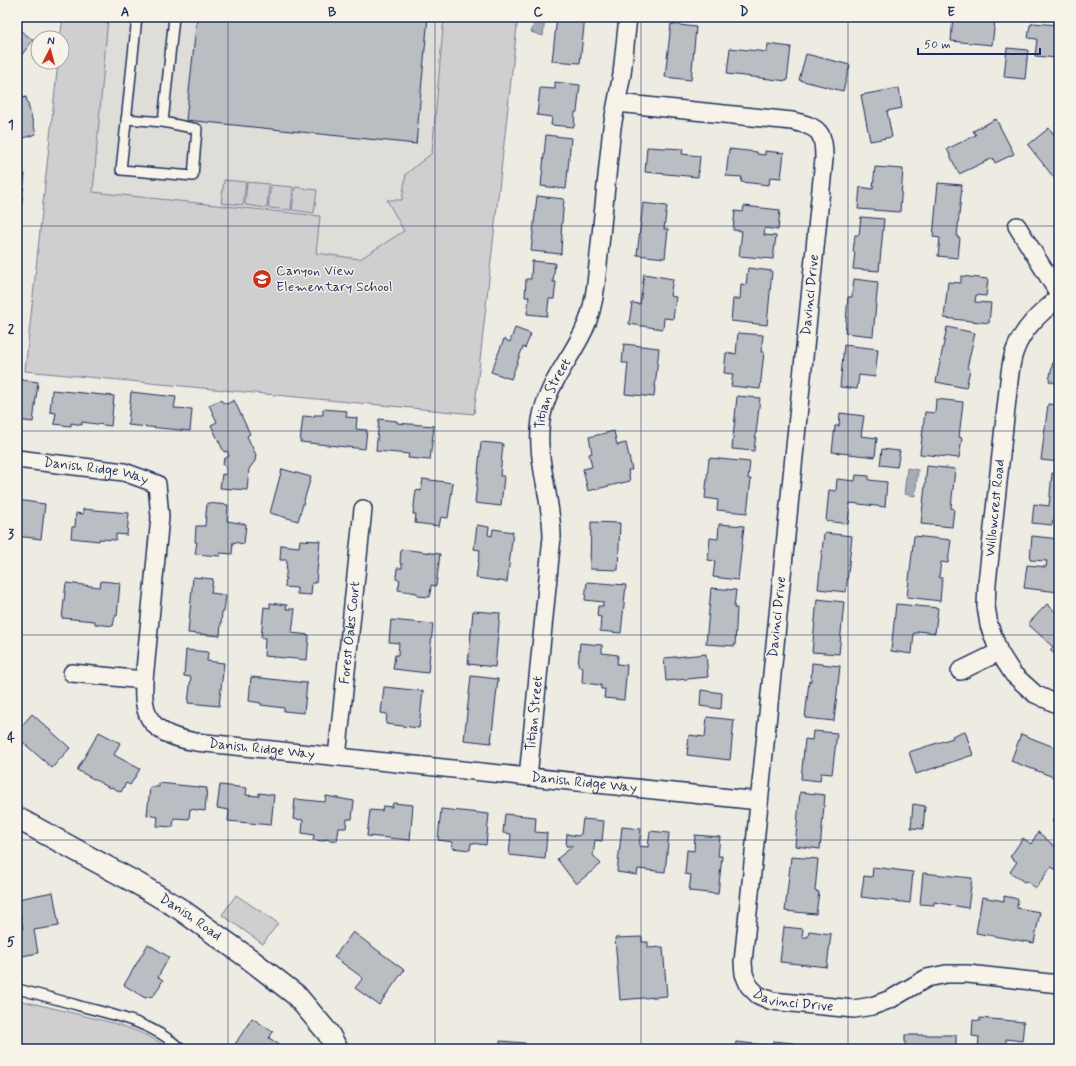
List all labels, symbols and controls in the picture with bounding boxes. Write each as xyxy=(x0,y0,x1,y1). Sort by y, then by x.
text: A xyxy=(121,4,129,21)
text: B xyxy=(328,4,337,21)
text: C xyxy=(533,4,543,21)
text: D xyxy=(740,4,749,21)
text: E xyxy=(947,4,955,21)
north arrow xyxy=(30,30,70,70)
scale bar xyxy=(918,30,1040,56)
text: N xyxy=(47,34,55,48)
text: 50 m xyxy=(924,37,951,53)
text: 1 xyxy=(8,117,14,134)
street label: Davinci Drive xyxy=(797,253,823,337)
place label: Canyon View Elementary School xyxy=(276,262,392,296)
school or university icon: Canyon View Elementary School xyxy=(251,268,273,290)
text: 2 xyxy=(8,321,15,338)
street label: Titian Street xyxy=(531,355,575,430)
street label: Danish Ridge Way xyxy=(43,453,151,489)
street label: Willowcrest Road xyxy=(981,459,1009,557)
text: 3 xyxy=(8,526,14,543)
street label: Davinci Drive xyxy=(764,575,790,659)
street label: Forest Oaks Court xyxy=(336,580,364,685)
street label: Titian Street xyxy=(522,675,547,752)
text: 4 xyxy=(7,730,15,747)
street label: Danish Ridge Way xyxy=(208,734,316,763)
street label: Danish Ridge Way xyxy=(530,768,638,797)
street label: Danish Road xyxy=(156,890,225,945)
text: 5 xyxy=(7,934,15,951)
street label: Davinci Drive xyxy=(748,985,834,1016)

